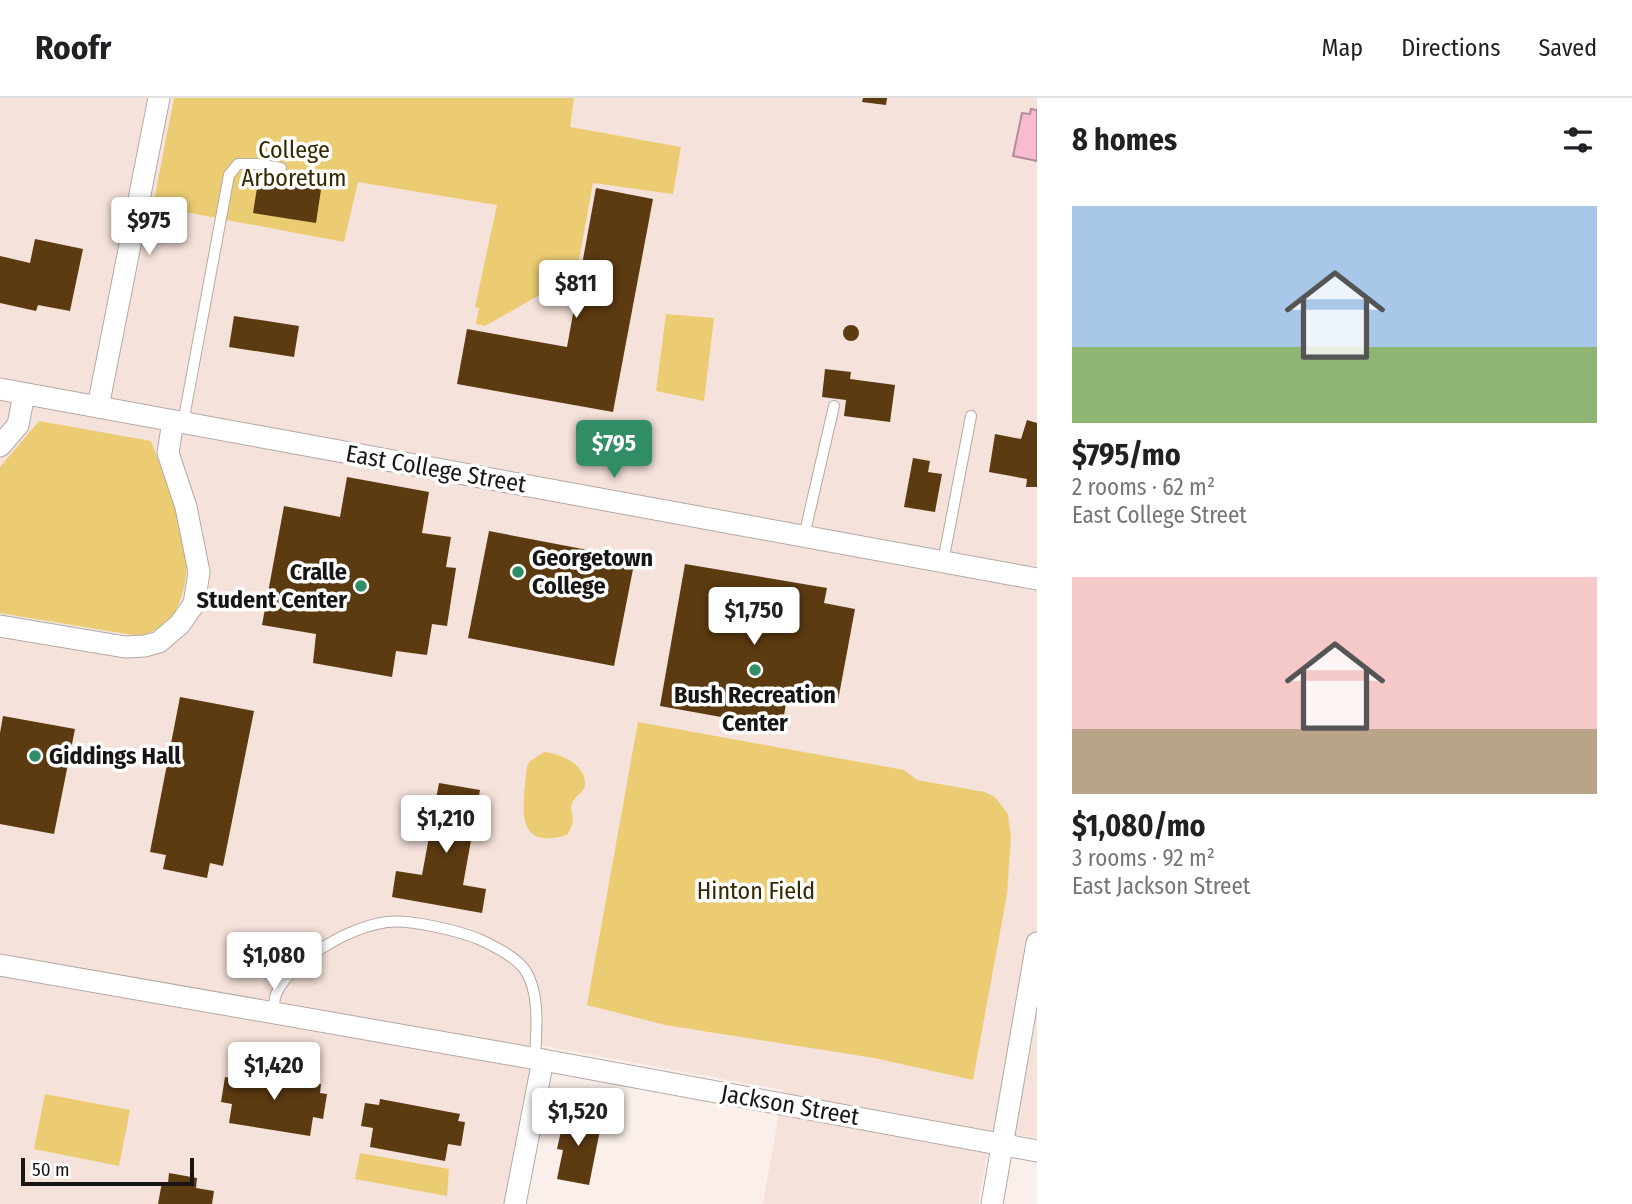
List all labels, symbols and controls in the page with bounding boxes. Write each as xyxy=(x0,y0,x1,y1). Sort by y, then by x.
text: Roofr xyxy=(35,28,111,68)
text: Map xyxy=(1322,34,1363,62)
text: Directions xyxy=(1401,34,1500,62)
text: Saved xyxy=(1538,34,1597,62)
icon: filters xyxy=(1559,121,1597,159)
text: 8 homes xyxy=(1072,122,1177,158)
park label: College Arboretum xyxy=(242,136,346,192)
pin: $975 xyxy=(108,198,190,257)
text: $975 xyxy=(127,206,171,234)
icon: home xyxy=(1272,252,1398,378)
pin: $811 xyxy=(535,260,617,320)
text: $811 xyxy=(555,269,597,297)
pin: $795 xyxy=(573,420,655,480)
text: $795 xyxy=(592,429,636,457)
text: $795/mo xyxy=(1072,437,1181,473)
street label: East College Street xyxy=(344,439,528,499)
text: 2 rooms · 62 m² xyxy=(1072,473,1215,501)
text: East College Street xyxy=(1072,501,1247,529)
place label: Georgetown College xyxy=(532,544,653,600)
place label: Cralle Student Center xyxy=(197,558,347,614)
marker: Georgetown College xyxy=(510,564,526,580)
marker: Cralle Student Center xyxy=(353,578,369,594)
pin: $1,750 xyxy=(697,588,811,647)
text: $1,750 xyxy=(725,596,783,624)
icon: home xyxy=(1272,623,1398,749)
marker: Bush Recreation Center xyxy=(747,662,763,678)
place label: Bush Recreation Center xyxy=(674,681,836,737)
place label: Giddings Hall xyxy=(49,742,181,770)
marker: Giddings Hall xyxy=(27,748,43,764)
pin: $1,210 xyxy=(389,796,503,855)
text: $1,210 xyxy=(417,804,475,832)
text: $1,080/mo xyxy=(1072,808,1206,844)
text: 3 rooms · 92 m² xyxy=(1072,844,1215,872)
text: East Jackson Street xyxy=(1072,872,1250,900)
park label: Hinton Field xyxy=(697,877,815,905)
pin: $1,080 xyxy=(217,932,331,992)
text: $1,080 xyxy=(243,941,305,969)
pin: $1,420 xyxy=(217,1042,331,1102)
text: $1,420 xyxy=(244,1051,304,1079)
street label: Jackson Street xyxy=(719,1079,861,1131)
pin: $1,520 xyxy=(521,1088,635,1148)
text: $1,520 xyxy=(548,1097,608,1125)
scale bar xyxy=(21,1155,194,1187)
text: 50 m xyxy=(32,1158,70,1181)

